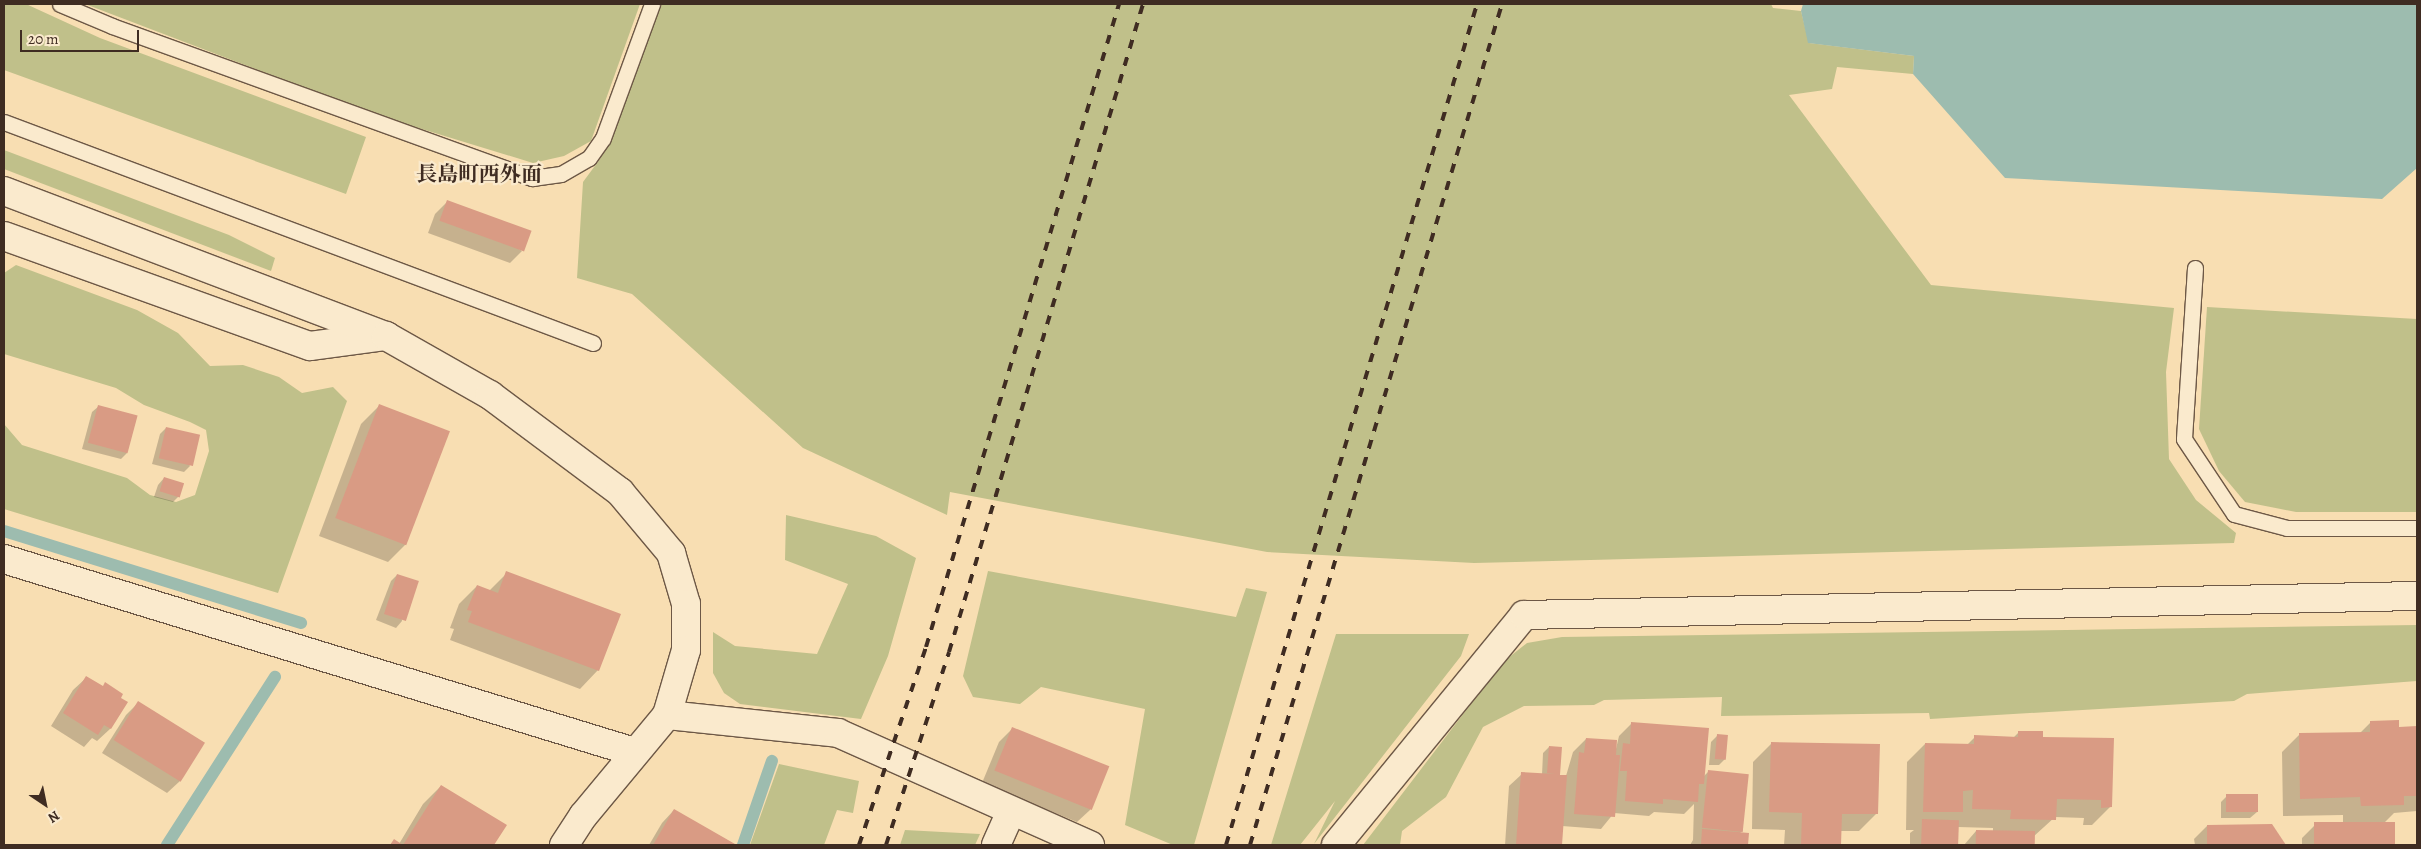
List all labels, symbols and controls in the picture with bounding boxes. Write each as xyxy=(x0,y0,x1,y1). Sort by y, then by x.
scale bar xyxy=(22,20,141,52)
text: 20 m xyxy=(28,29,59,49)
district label: 長島町西外面 xyxy=(416,161,542,187)
north arrow xyxy=(20,779,70,829)
text: N xyxy=(44,806,63,828)

